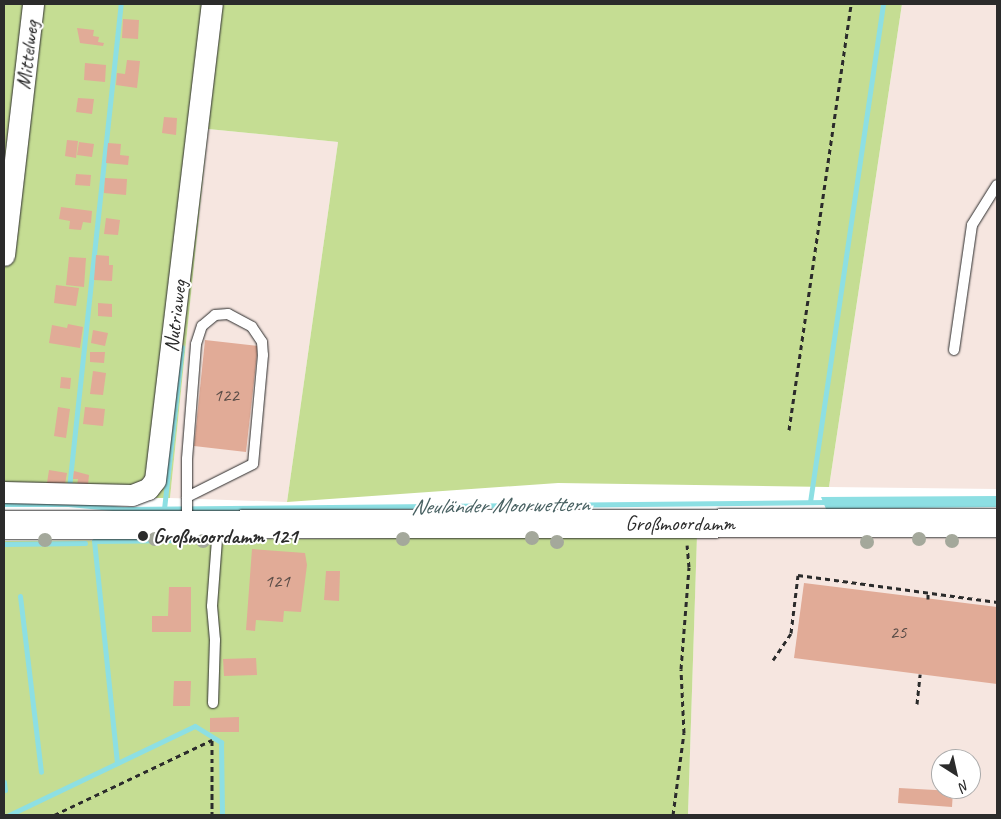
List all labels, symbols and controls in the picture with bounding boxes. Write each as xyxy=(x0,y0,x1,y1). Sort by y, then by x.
street label: Mittelweg xyxy=(10,19,44,91)
street label: Nutriaweg xyxy=(158,278,192,354)
house number: 122 xyxy=(213,385,239,407)
water label: Neuländer Moorwettern xyxy=(411,491,589,521)
street label: Großmoordamm xyxy=(625,510,735,536)
place label: Großmoordamm 121 xyxy=(153,523,298,549)
marker: Großmoordamm 121 xyxy=(137,530,149,542)
house number: 121 xyxy=(264,571,290,593)
house number: 25 xyxy=(889,622,907,644)
north arrow xyxy=(931,749,981,799)
text: N xyxy=(956,776,973,795)

